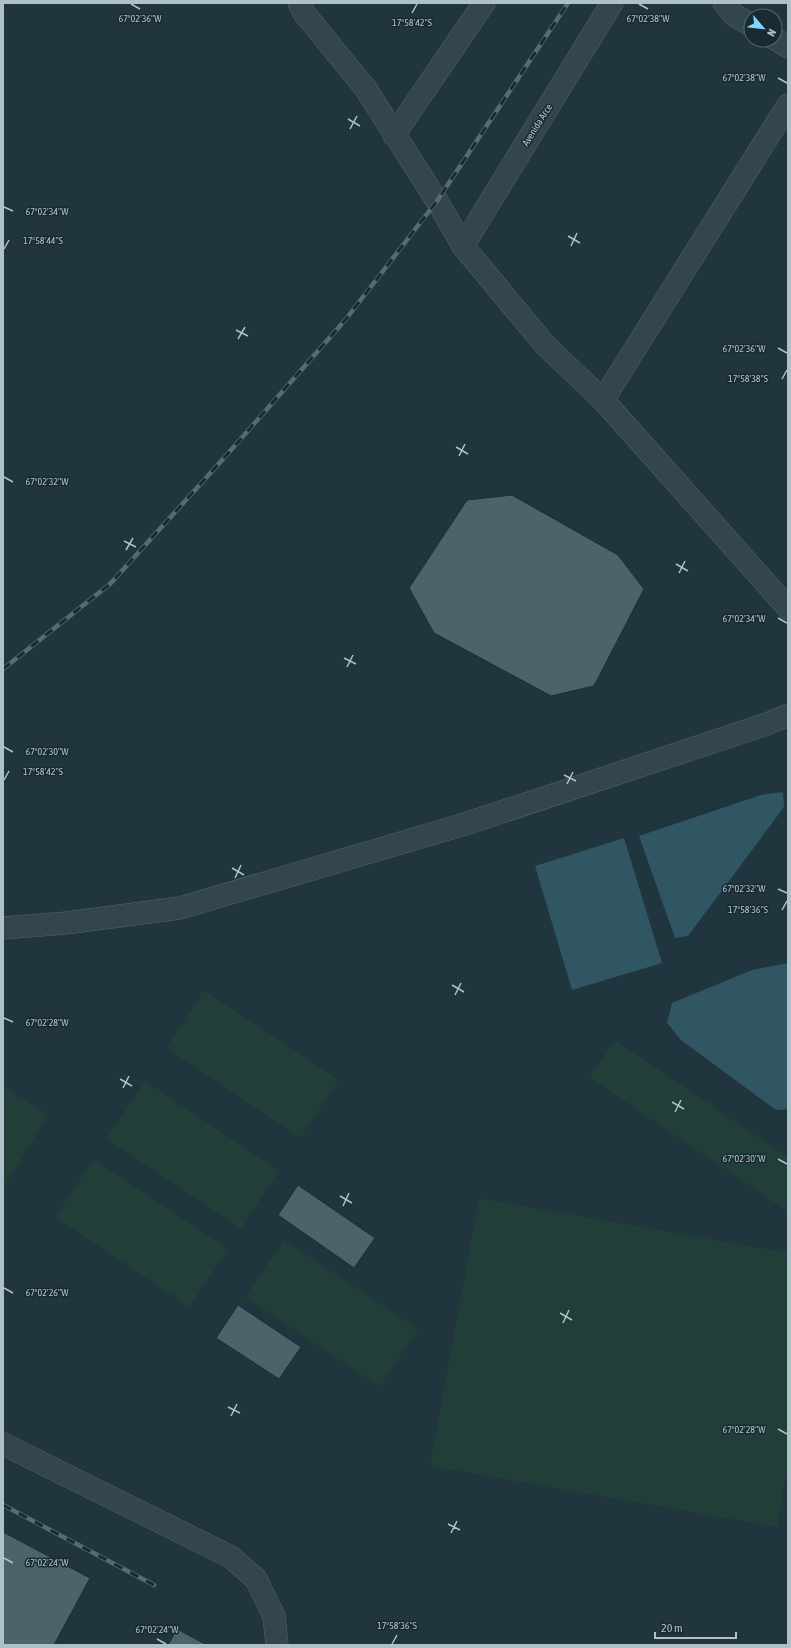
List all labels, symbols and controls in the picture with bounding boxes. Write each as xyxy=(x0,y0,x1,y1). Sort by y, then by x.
north arrow xyxy=(743,8,783,48)
text: 67°02'36"W xyxy=(118,13,162,24)
text: 67°02'38"W xyxy=(626,13,670,24)
text: 17°58'42"S xyxy=(392,17,432,28)
text: N xyxy=(765,27,779,38)
text: 67°02'38"W xyxy=(722,72,766,83)
street label: Avenida Arce xyxy=(520,102,554,148)
text: 67°02'34"W xyxy=(25,206,69,217)
text: 17°58'44"S xyxy=(23,235,63,246)
text: 67°02'36"W xyxy=(722,343,766,354)
text: 17°58'38"S xyxy=(728,373,768,384)
text: 67°02'32"W xyxy=(25,476,69,487)
text: 67°02'34"W xyxy=(722,613,766,624)
text: 67°02'30"W xyxy=(25,746,69,757)
text: 17°58'42"S xyxy=(23,766,63,777)
text: 67°02'32"W xyxy=(722,883,766,894)
text: 17°58'36"S xyxy=(728,904,768,915)
text: 67°02'28"W xyxy=(25,1017,69,1028)
text: 67°02'30"W xyxy=(722,1153,766,1164)
text: 67°02'26"W xyxy=(25,1287,69,1298)
text: 67°02'28"W xyxy=(722,1424,766,1435)
text: 67°02'24"W xyxy=(25,1557,69,1568)
scale bar xyxy=(655,1614,736,1640)
text: 17°58'36"S xyxy=(377,1620,417,1631)
text: 20 m xyxy=(661,1621,683,1635)
text: 67°02'24"W xyxy=(135,1624,179,1635)

